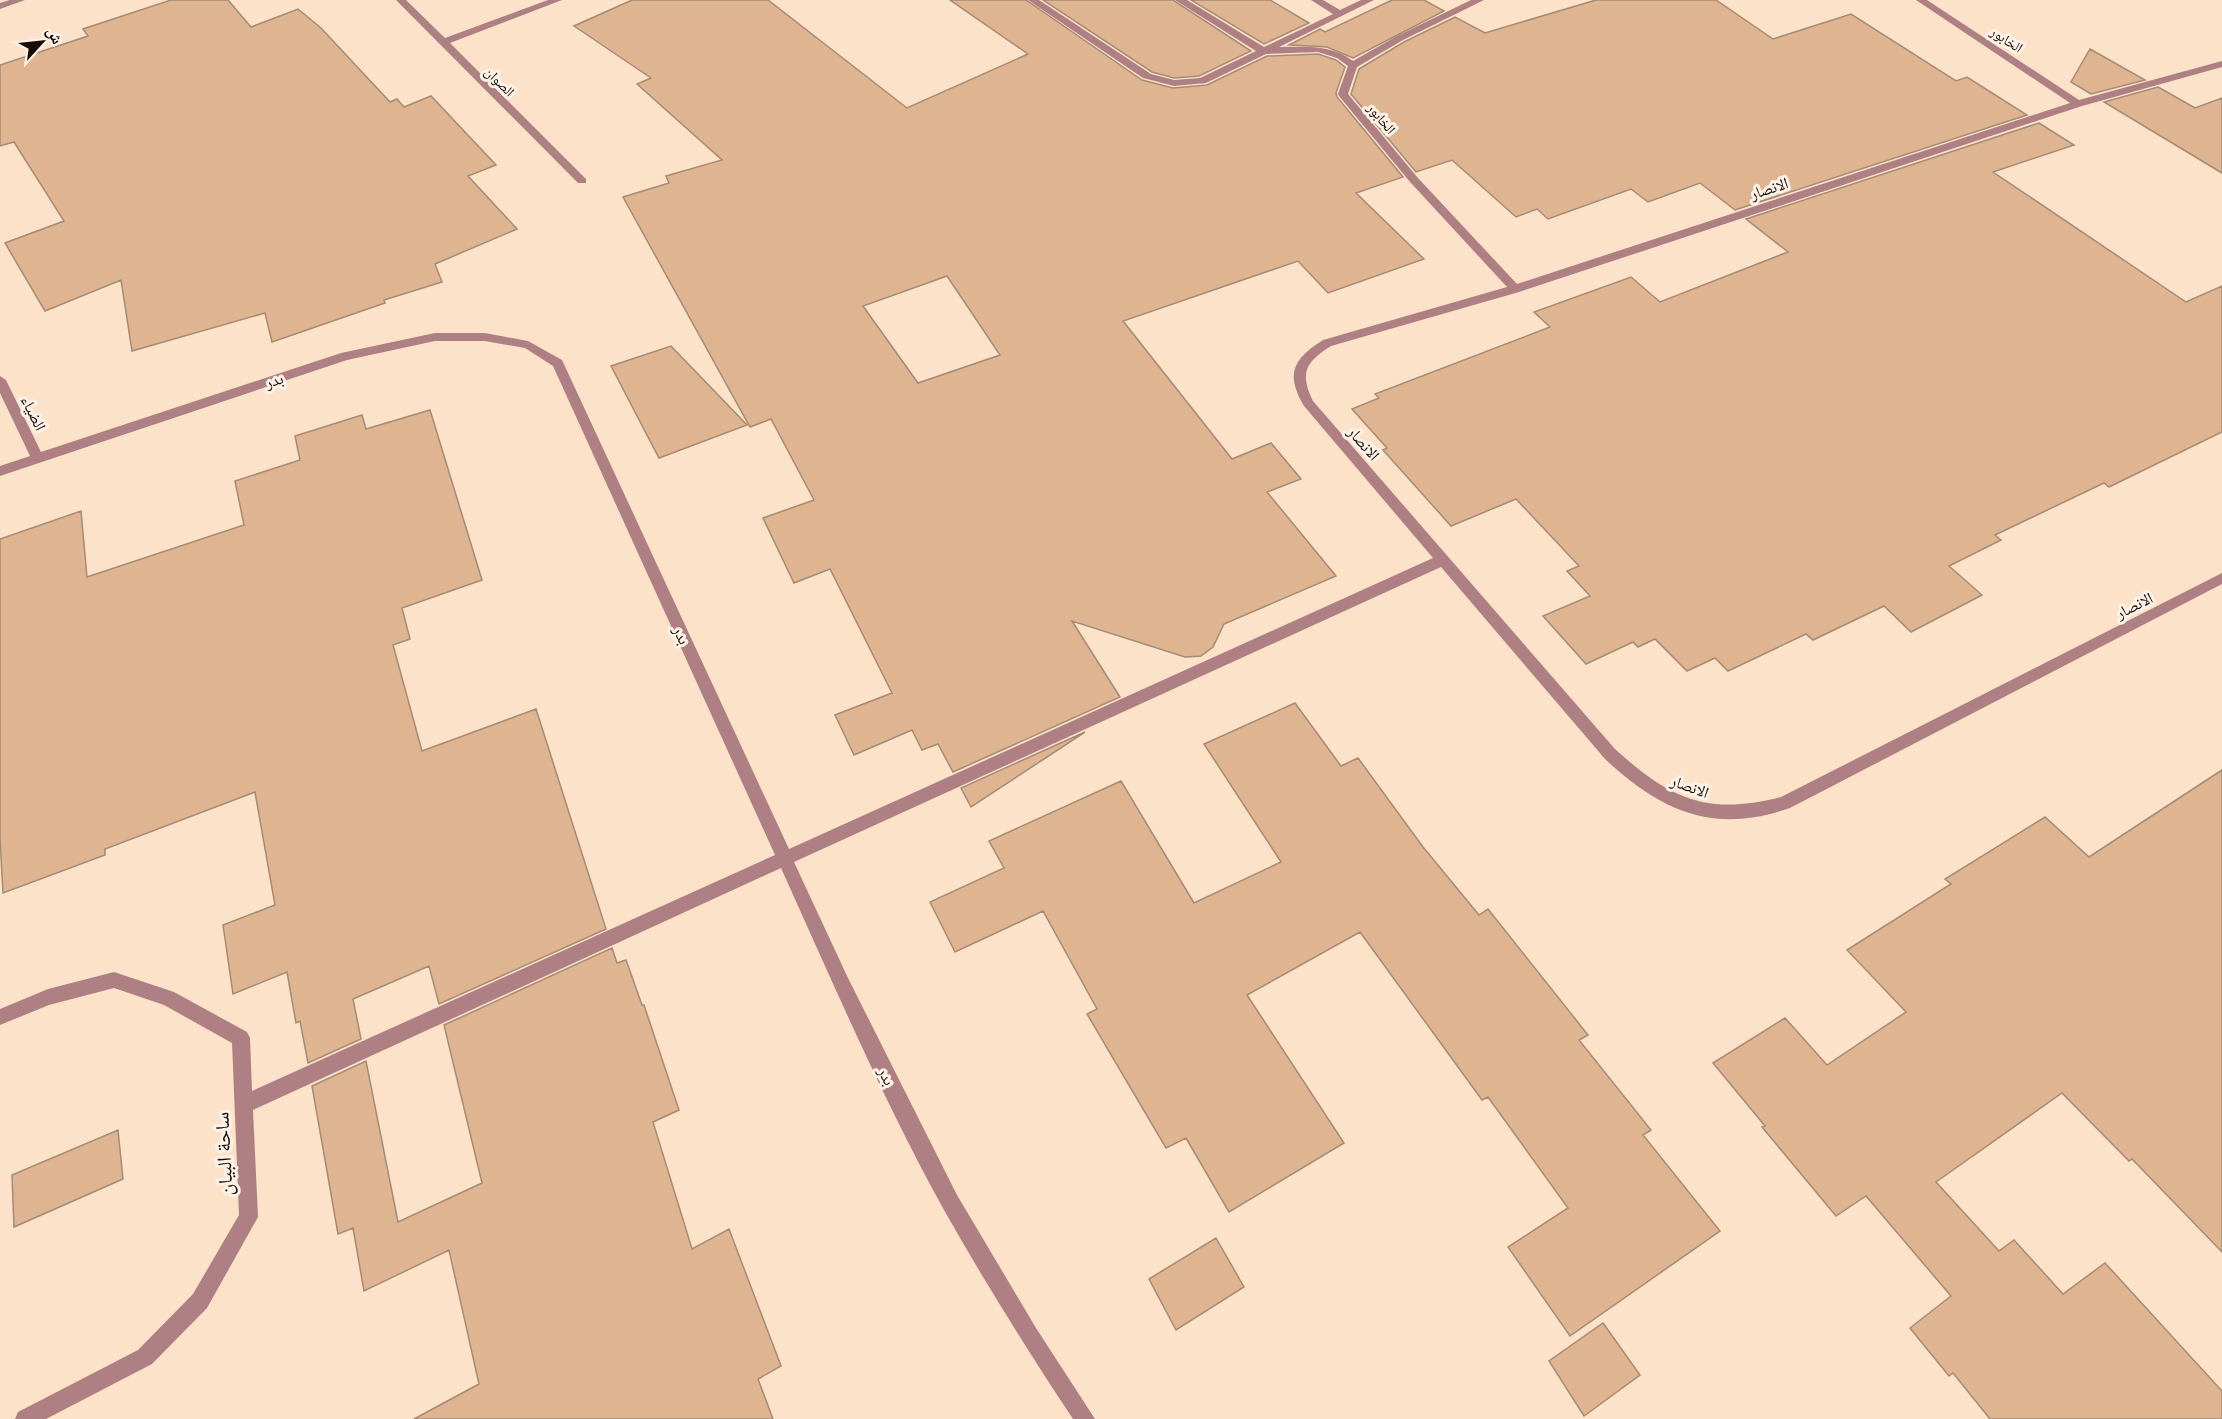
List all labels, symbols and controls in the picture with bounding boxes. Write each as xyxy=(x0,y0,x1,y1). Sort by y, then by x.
north arrow xyxy=(12,12,72,72)
street label: الخابور xyxy=(1986,21,2027,56)
text: ش xyxy=(42,23,69,48)
street label: الصوان xyxy=(481,62,519,100)
street label: الخابور xyxy=(1363,98,1401,138)
street label: الانصار xyxy=(1746,171,1791,205)
street label: بدر xyxy=(261,367,286,394)
street label: الضياء xyxy=(16,392,52,434)
street label: الانصار xyxy=(1342,420,1385,465)
street label: الانصار xyxy=(2111,586,2156,624)
street label: بدر xyxy=(668,621,696,648)
street label: الانصار xyxy=(1667,769,1712,803)
street label: بدر xyxy=(873,1062,901,1089)
street label: ساحة البيان xyxy=(207,1111,239,1197)

